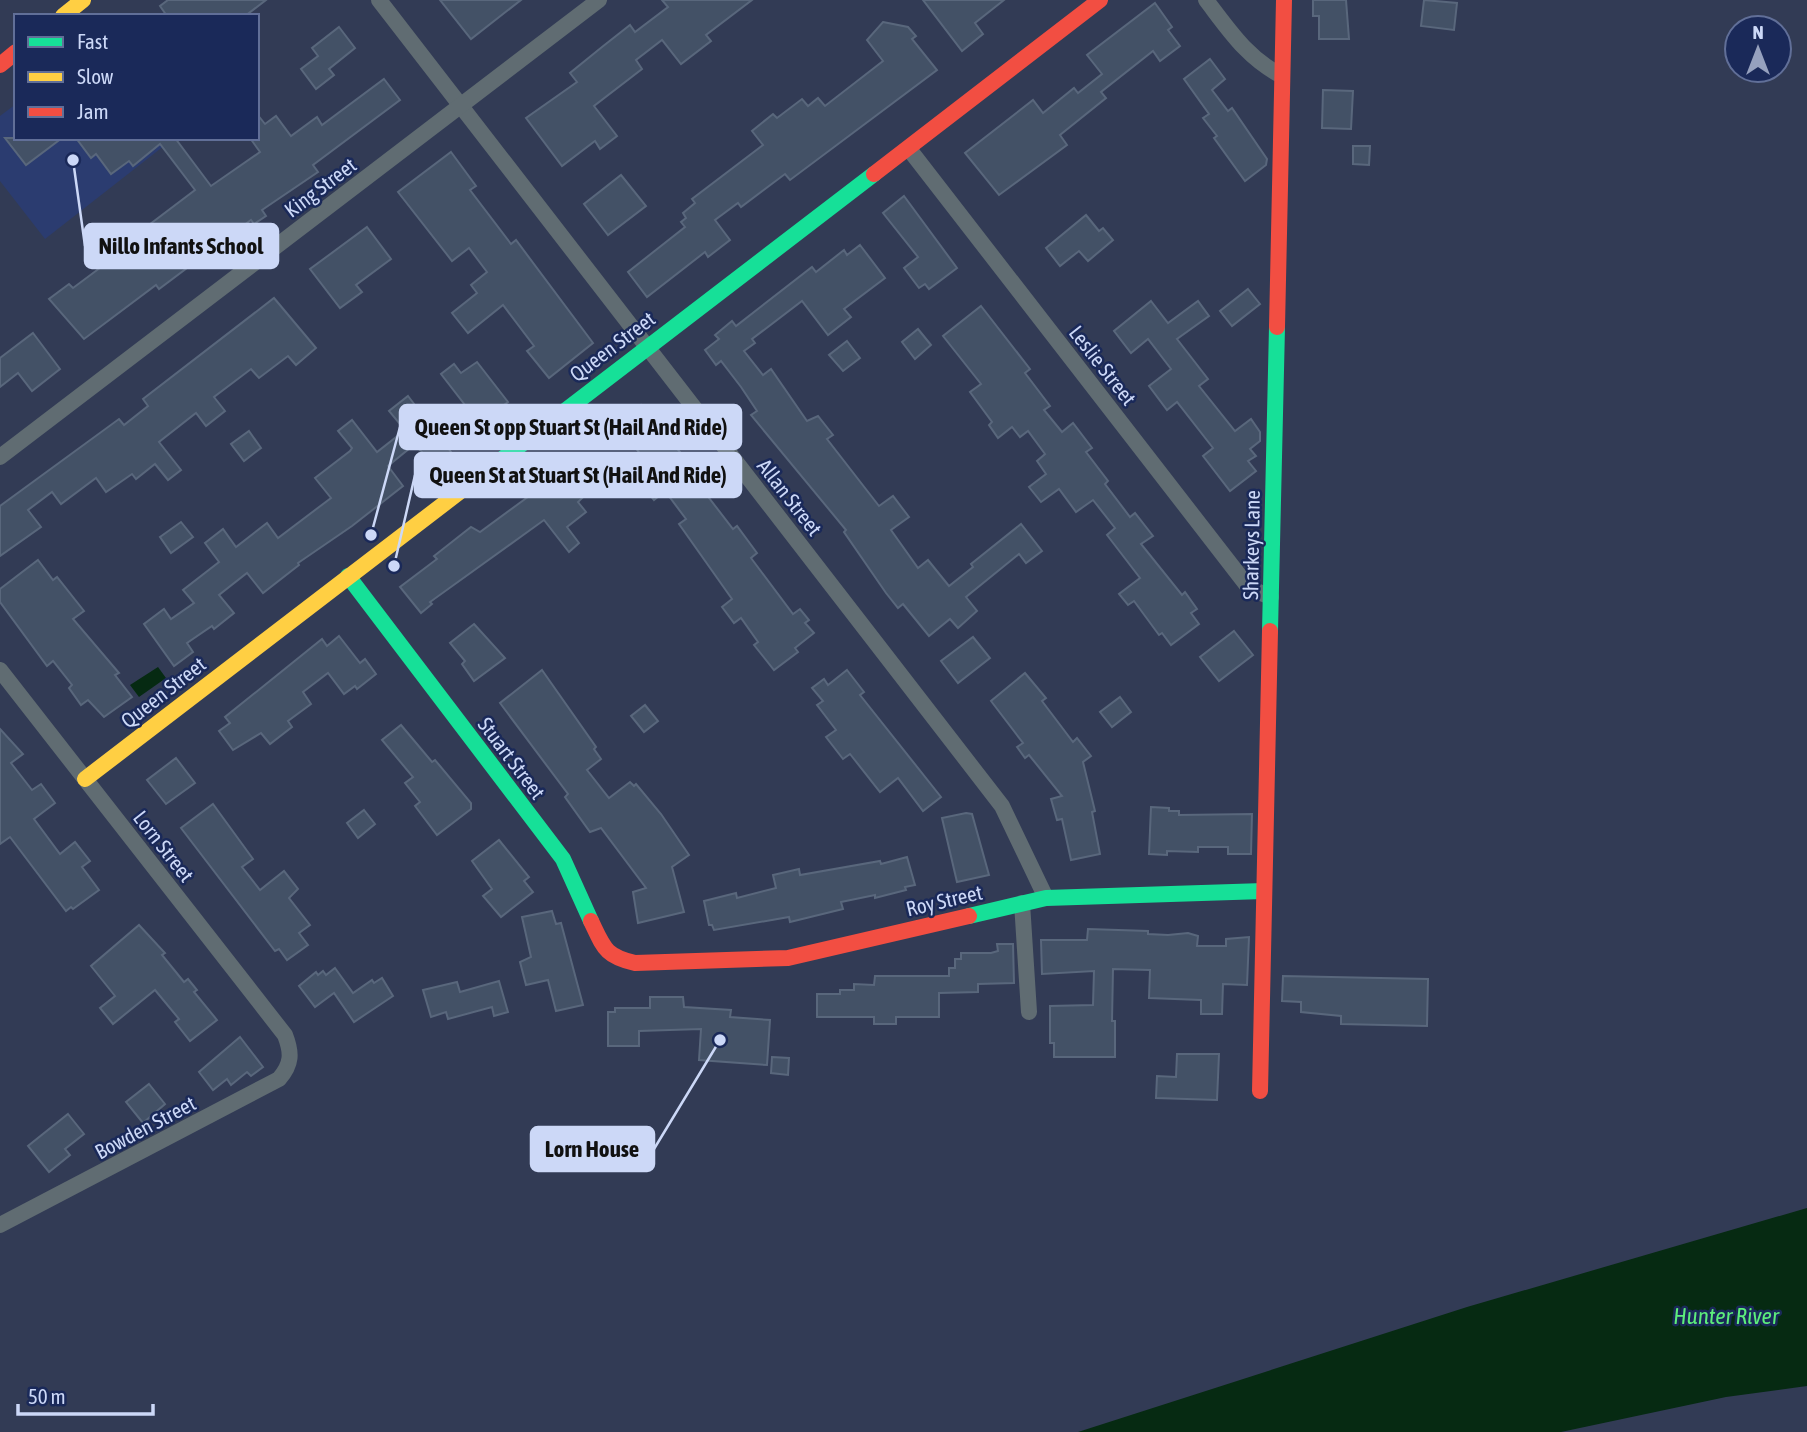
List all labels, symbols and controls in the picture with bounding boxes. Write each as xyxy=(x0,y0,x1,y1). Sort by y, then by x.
legend xyxy=(14,14,259,140)
north arrow xyxy=(1723,14,1793,84)
text: N xyxy=(1752,21,1764,43)
text: Fast xyxy=(77,29,108,53)
text: Slow xyxy=(77,64,114,88)
text: Jam xyxy=(77,99,109,123)
street label: King Street xyxy=(280,152,360,222)
callout: Nillo Infants School xyxy=(85,224,278,268)
text: Nillo Infants School xyxy=(99,233,264,259)
street label: Queen Street xyxy=(565,306,659,386)
street label: Leslie Street xyxy=(1065,321,1141,409)
callout: Queen St opp Stuart St (Hail And Ride) xyxy=(400,405,741,449)
text: Queen St opp Stuart St (Hail And Ride) xyxy=(415,414,727,440)
callout: Queen St at Stuart St (Hail And Ride) xyxy=(415,453,741,497)
street label: Allan Street xyxy=(753,454,827,540)
text: Queen St at Stuart St (Hail And Ride) xyxy=(429,462,727,488)
street label: Sharkeys Lane xyxy=(1238,490,1264,600)
street label: Queen Street xyxy=(116,652,210,732)
street label: Stuart Street xyxy=(474,713,550,803)
street label: Lorn Street xyxy=(129,806,199,886)
street label: Roy Street xyxy=(903,880,985,920)
street label: Bowden Street xyxy=(91,1090,199,1164)
callout: Lorn House xyxy=(531,1127,654,1171)
text: Lorn House xyxy=(545,1136,639,1162)
water label: Hunter River xyxy=(1673,1303,1780,1329)
scale bar xyxy=(18,1372,152,1416)
text: 50 m xyxy=(28,1384,66,1408)

